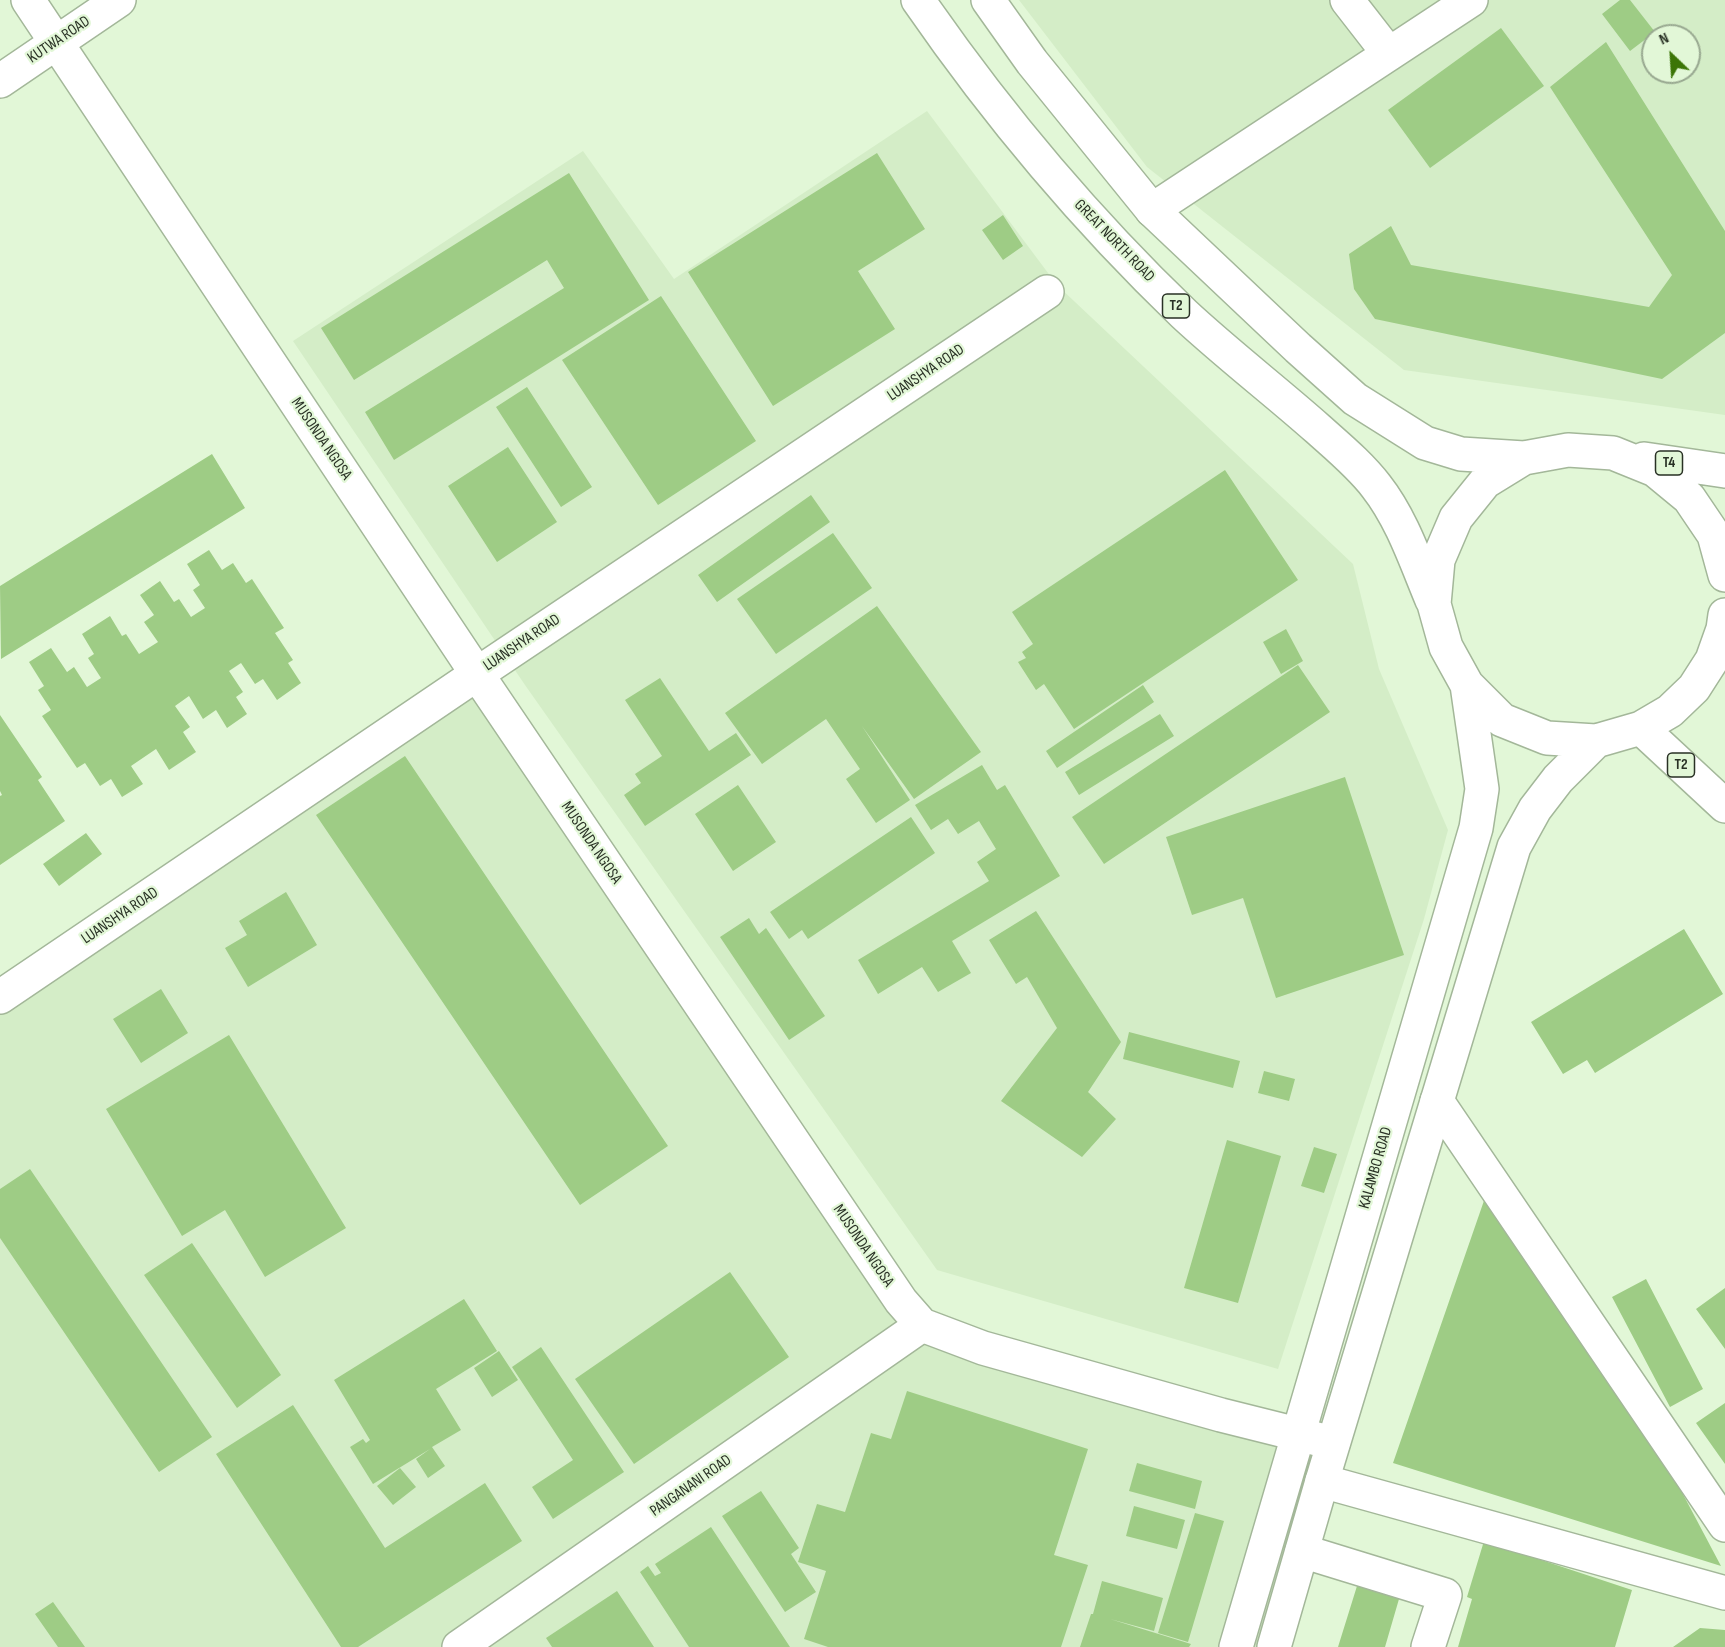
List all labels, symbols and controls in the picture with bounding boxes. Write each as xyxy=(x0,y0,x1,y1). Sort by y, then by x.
street label: KUTWA ROAD xyxy=(24,12,94,68)
north arrow xyxy=(1641,24,1701,84)
text: N xyxy=(1656,29,1672,49)
street label: GREAT NORTH ROAD xyxy=(1070,196,1158,286)
road number: T2 xyxy=(1162,294,1190,318)
street label: LUANSHYA ROAD xyxy=(884,340,968,406)
street label: MUSONDA NGOSA xyxy=(286,394,356,484)
road number: T4 xyxy=(1656,451,1682,475)
street label: LUANSHYA ROAD xyxy=(480,610,564,676)
road number: T2 xyxy=(1668,753,1694,777)
street label: MUSONDA NGOSA xyxy=(556,798,626,888)
street label: LUANSHYA ROAD xyxy=(78,883,162,949)
street label: KALAMBO ROAD xyxy=(1355,1125,1397,1211)
street label: MUSONDA NGOSA xyxy=(828,1201,898,1291)
street label: PANGANANI ROAD xyxy=(647,1451,735,1521)

